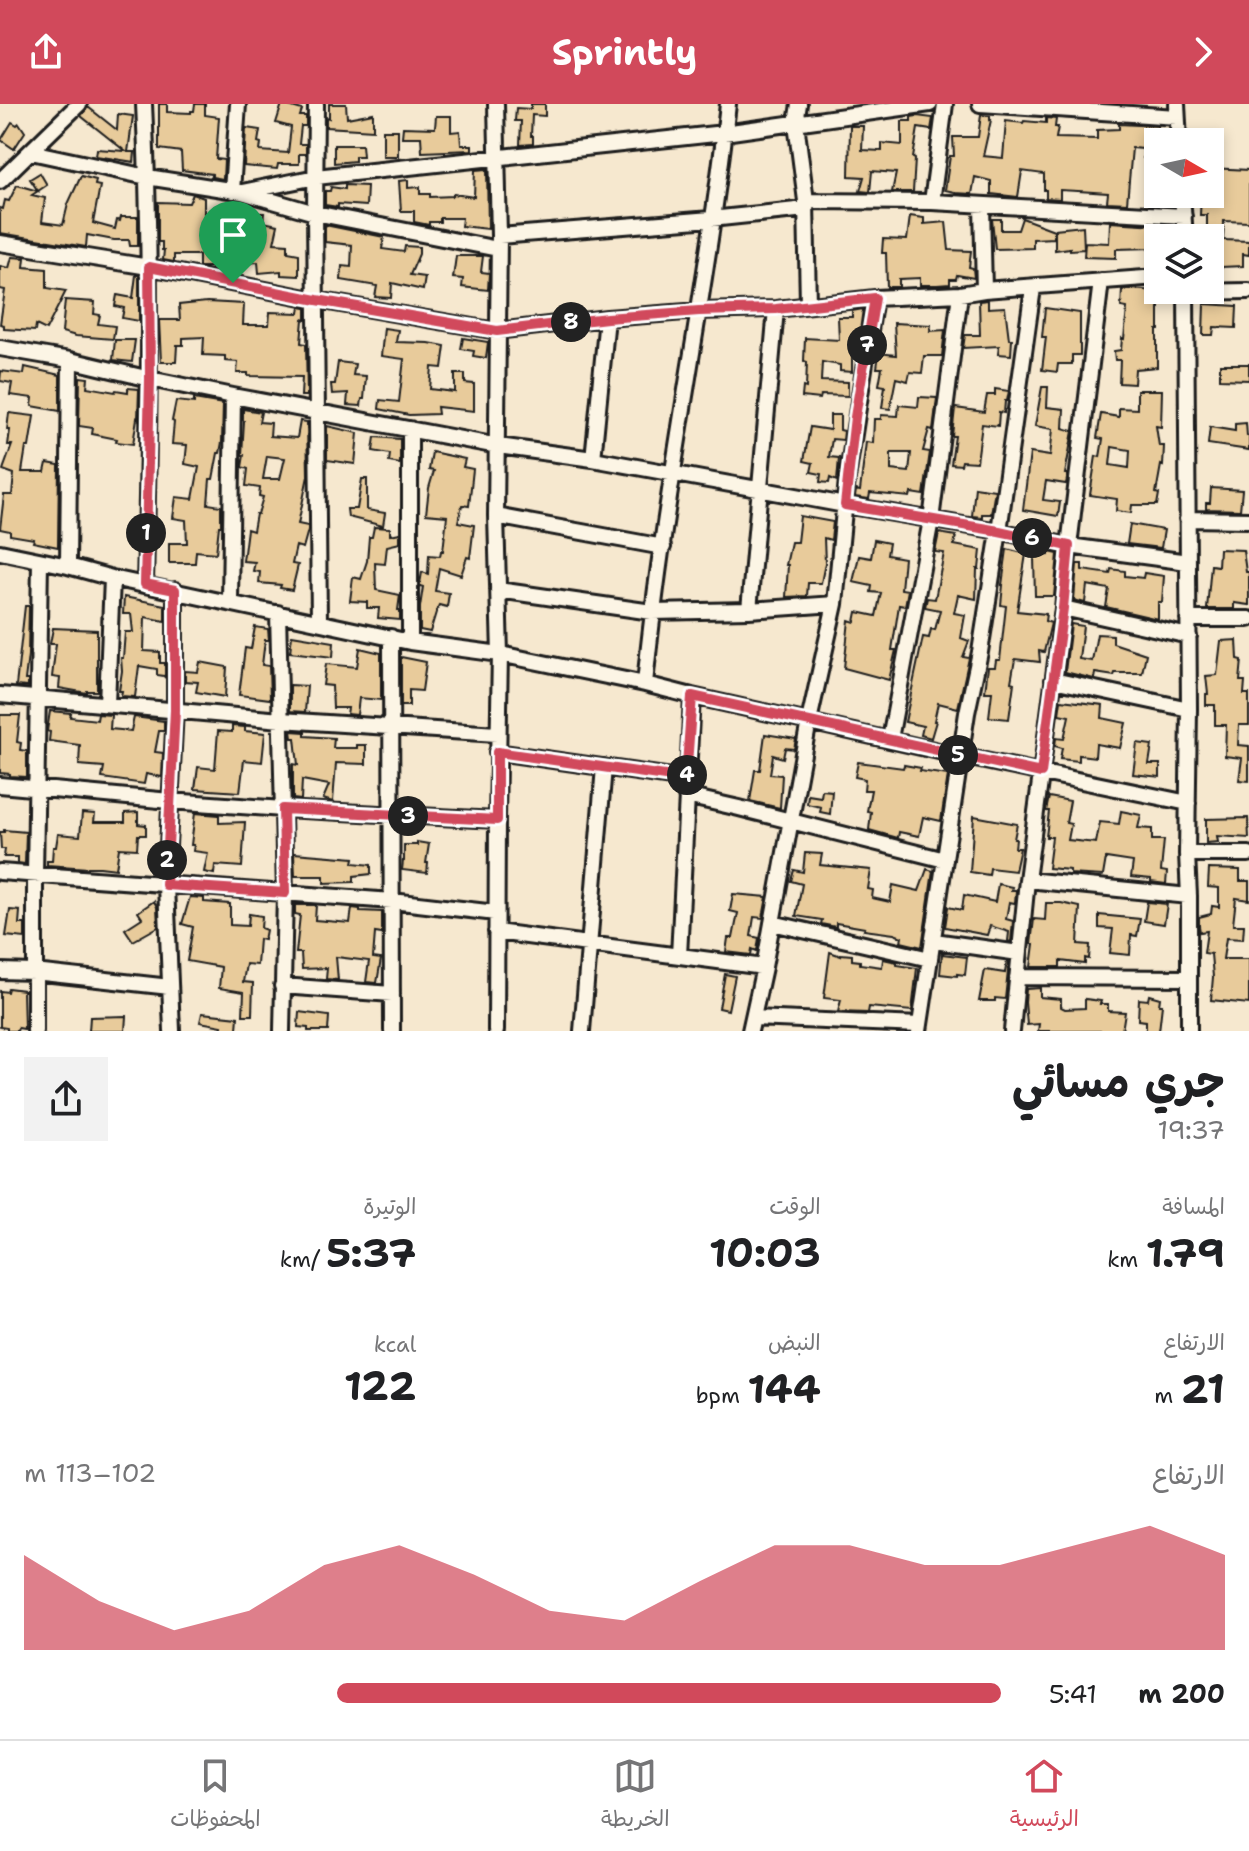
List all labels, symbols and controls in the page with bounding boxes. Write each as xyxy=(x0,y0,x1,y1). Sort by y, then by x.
text: Sprintly xyxy=(552,28,697,77)
icon: share xyxy=(24,30,68,74)
icon: forward xyxy=(1181,30,1225,74)
north arrow xyxy=(1144,128,1224,208)
map controls xyxy=(1144,128,1224,304)
pin xyxy=(199,201,267,283)
icon: arrive xyxy=(211,213,255,257)
button: layers xyxy=(1144,224,1224,304)
pin: 8 xyxy=(551,302,591,342)
text: 8 xyxy=(563,307,579,336)
pin: 7 xyxy=(847,325,887,365)
text: 7 xyxy=(859,330,875,359)
pin: 1 xyxy=(126,513,166,553)
text: 1 xyxy=(141,518,151,547)
pin: 6 xyxy=(1012,518,1052,558)
text: 6 xyxy=(1024,523,1040,552)
pin: 5 xyxy=(938,735,978,775)
text: 5 xyxy=(951,740,965,769)
pin: 4 xyxy=(667,755,707,795)
text: 4 xyxy=(679,760,695,789)
pin: 3 xyxy=(388,796,428,836)
text: 3 xyxy=(400,801,416,830)
pin: 2 xyxy=(147,840,187,880)
text: 2 xyxy=(159,845,175,874)
text: جري مسائي xyxy=(1012,1052,1225,1111)
button: share xyxy=(24,1057,108,1141)
text: 19:37 xyxy=(1158,1112,1225,1147)
text: الوتيرة xyxy=(363,1192,416,1221)
text: الوقت xyxy=(769,1192,821,1221)
text: المسافة xyxy=(1162,1192,1225,1221)
text: 5:37 xyxy=(326,1226,416,1280)
text: 10:03 xyxy=(709,1226,821,1280)
text: 1.79 xyxy=(1146,1226,1225,1280)
text: /km xyxy=(280,1245,326,1274)
text: km xyxy=(1107,1245,1146,1274)
text: النبض xyxy=(768,1328,821,1357)
text: الارتفاع xyxy=(1163,1328,1225,1357)
text: kcal xyxy=(374,1330,416,1359)
text: 122 xyxy=(344,1359,416,1413)
text: 144 xyxy=(747,1362,821,1416)
text: 21 xyxy=(1181,1362,1225,1416)
text: bpm xyxy=(696,1381,747,1410)
text: m xyxy=(1154,1381,1181,1410)
text: 102–113 m xyxy=(24,1455,156,1490)
text: الارتفاع xyxy=(1152,1457,1225,1492)
text: 5:41 xyxy=(1049,1676,1097,1711)
text: 200 m xyxy=(1138,1676,1225,1711)
tab: المحفوظات xyxy=(170,1754,261,1838)
tab: الخريطة xyxy=(601,1754,670,1838)
tab: الرئيسية xyxy=(1010,1754,1079,1838)

